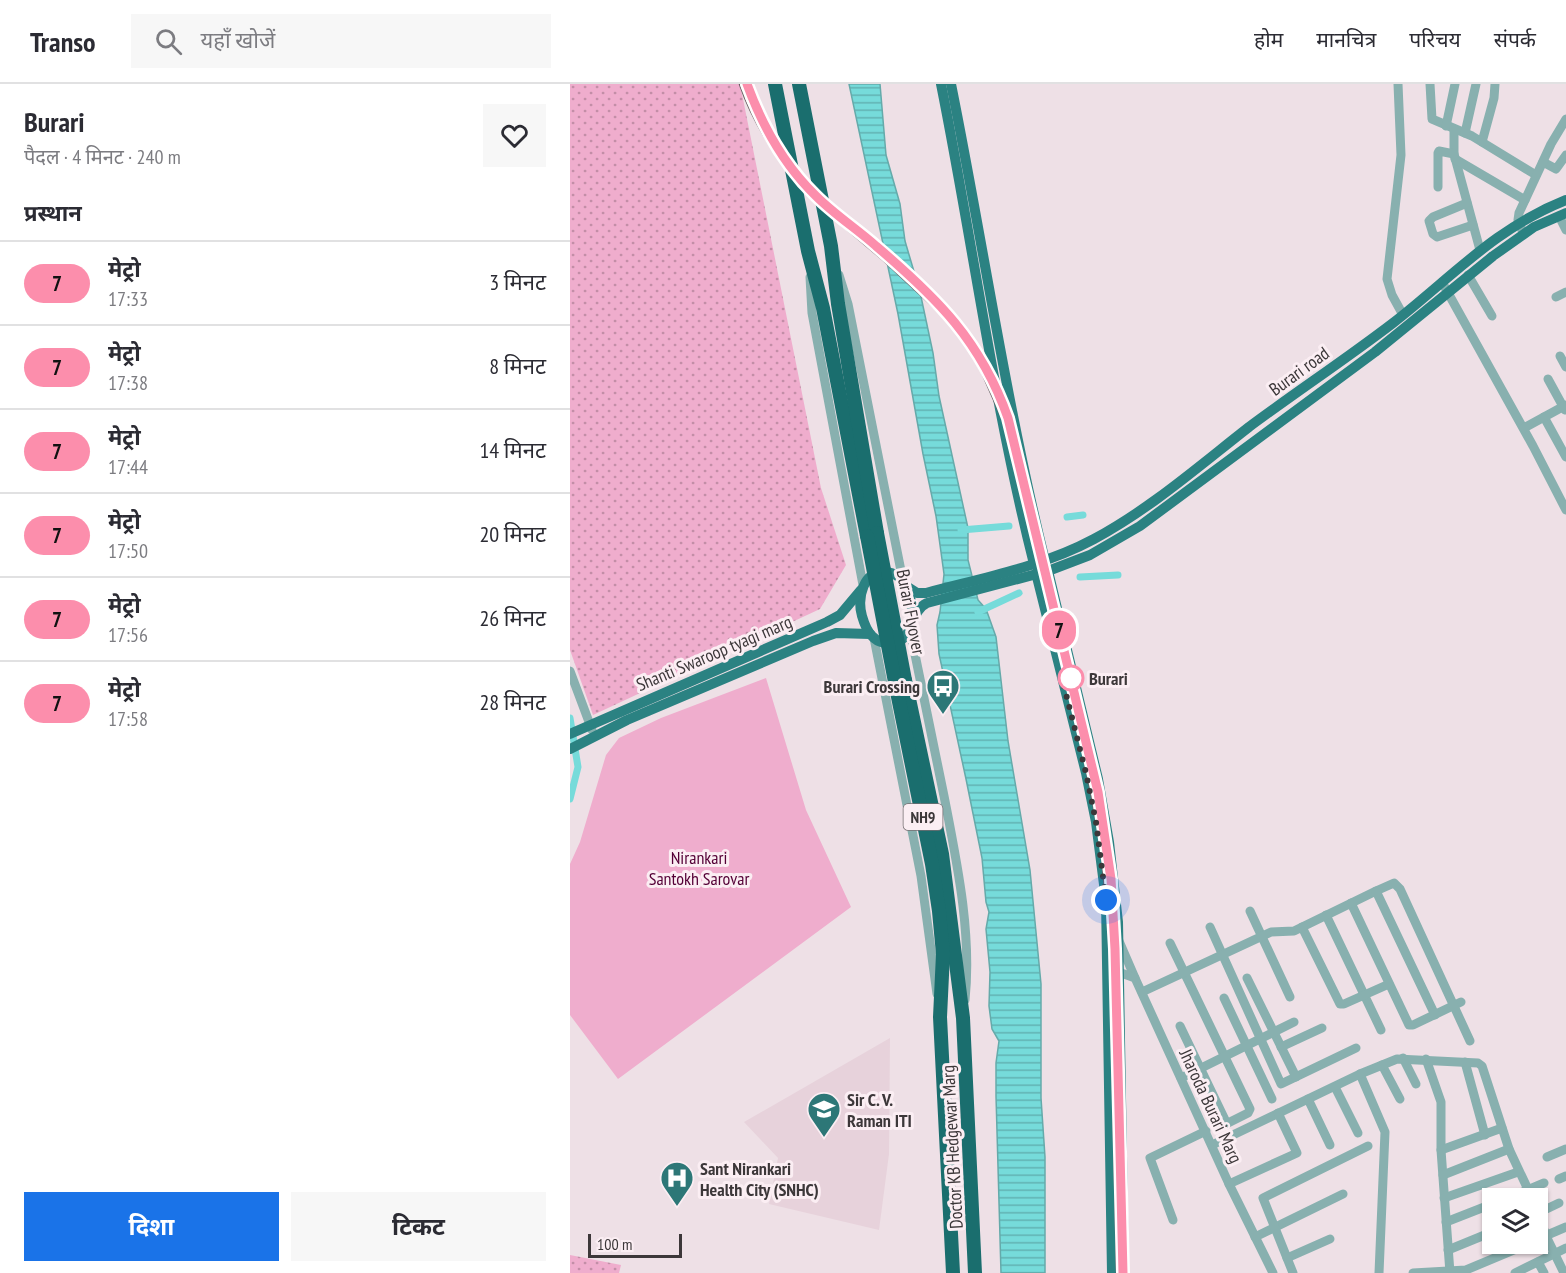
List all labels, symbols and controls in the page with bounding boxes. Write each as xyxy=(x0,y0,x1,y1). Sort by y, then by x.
search box xyxy=(131,14,551,68)
text: Transo xyxy=(30,23,95,60)
icon: search xyxy=(152,25,185,58)
text: यहाँ खोजें xyxy=(200,26,275,54)
text: होम xyxy=(1254,26,1283,53)
text: मानचित्र xyxy=(1316,26,1376,53)
text: परिचय xyxy=(1409,26,1461,53)
text: संपर्क xyxy=(1494,26,1536,53)
text: Burari xyxy=(24,103,84,140)
button: heart xyxy=(483,104,546,167)
text: पैदल · 4 मिनट · 240 m xyxy=(24,144,181,170)
text: प्रस्थान xyxy=(24,199,82,227)
text: मेट्रो xyxy=(108,255,141,283)
text: 3 मिनट xyxy=(489,268,546,296)
text: 7 xyxy=(52,270,62,297)
text: 17:33 xyxy=(108,286,148,312)
text: मेट्रो xyxy=(108,339,141,367)
street label: Burari road xyxy=(1264,341,1334,401)
text: 8 मिनट xyxy=(489,352,546,380)
text: 7 xyxy=(52,354,62,381)
text: 17:38 xyxy=(108,370,148,396)
text: मेट्रो xyxy=(108,423,141,451)
text: 14 मिनट xyxy=(479,436,546,464)
text: 7 xyxy=(52,438,62,465)
text: 17:44 xyxy=(108,454,148,480)
text: मेट्रो xyxy=(108,507,141,535)
text: 20 मिनट xyxy=(479,520,546,548)
text: 7 xyxy=(52,522,62,549)
text: 17:50 xyxy=(108,538,148,564)
street label: Burari Flyover xyxy=(891,567,931,657)
text: मेट्रो xyxy=(108,591,141,619)
text: 26 मिनट xyxy=(479,604,546,632)
text: 7 xyxy=(52,606,62,633)
street label: Shanti Swaroop tyagi marg xyxy=(633,610,795,696)
line badge: 7 xyxy=(1040,610,1078,650)
text: 7 xyxy=(1054,617,1064,644)
text: 17:56 xyxy=(108,622,148,648)
marker: Burari xyxy=(1058,665,1084,691)
place label: Burari xyxy=(1089,667,1128,690)
bus stop icon: Burari Crossing xyxy=(925,668,961,715)
text: मेट्रो xyxy=(108,675,141,703)
place label: Burari Crossing xyxy=(824,675,920,698)
text: 28 मिनट xyxy=(479,688,546,716)
text: 7 xyxy=(52,690,62,717)
text: 17:58 xyxy=(108,706,148,732)
road number: NH9 xyxy=(904,804,942,830)
park label: Nirankari Santokh Sarovar xyxy=(649,846,749,890)
your location xyxy=(1091,885,1121,915)
street label: Jharoda Burari Marg xyxy=(1174,1044,1248,1167)
street label: Doctor KB Hedgewar Marg xyxy=(936,1065,968,1229)
place label: Sir C. V. Raman ITI xyxy=(847,1088,912,1132)
school or university icon: Sir C. V. Raman ITI xyxy=(806,1091,842,1138)
place label: Sant Nirankari Health City (SNHC) xyxy=(700,1157,819,1201)
hospital icon: Sant Nirankari Health City (SNHC) xyxy=(659,1160,695,1207)
map controls xyxy=(1482,1188,1548,1254)
button: layers xyxy=(1482,1188,1548,1254)
button: दिशा xyxy=(24,1192,279,1261)
button: टिकट xyxy=(291,1192,546,1261)
scale bar xyxy=(588,1231,682,1258)
text: 100 m xyxy=(597,1234,632,1254)

